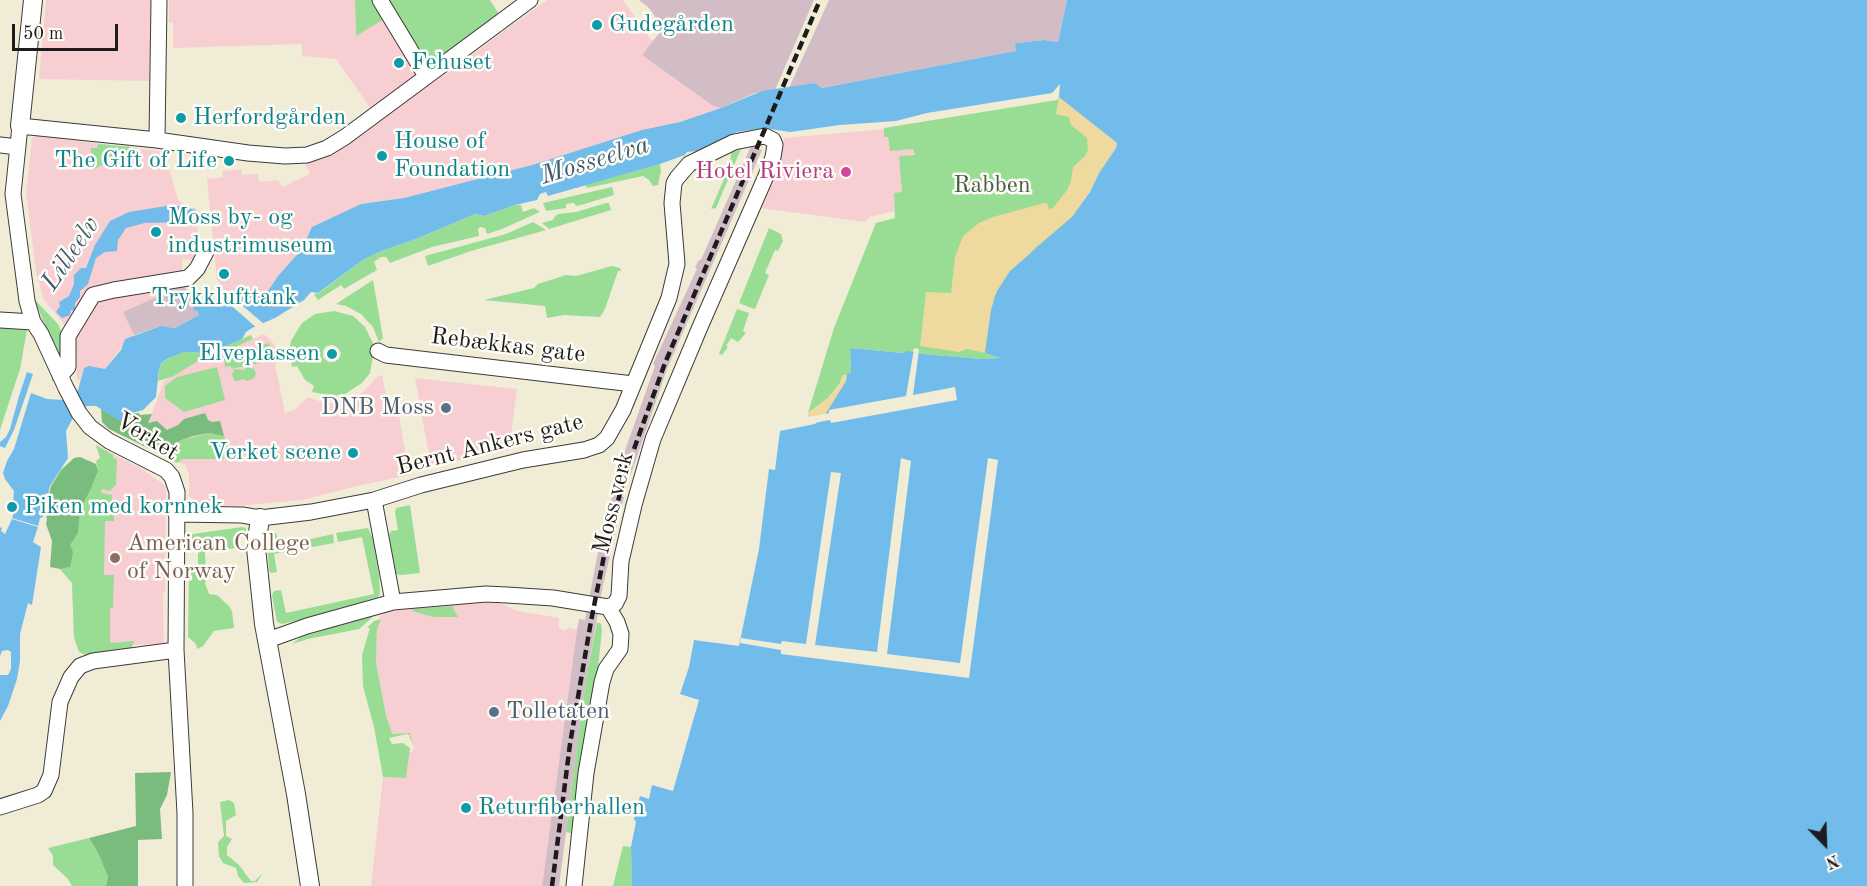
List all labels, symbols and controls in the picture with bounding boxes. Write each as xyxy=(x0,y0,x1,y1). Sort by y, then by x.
place label: Gudegården xyxy=(609,11,734,39)
scale bar xyxy=(15,12,122,50)
marker: Gudegården xyxy=(590,18,604,32)
text: 50 m xyxy=(23,25,63,43)
place label: Fehuset xyxy=(411,49,492,77)
marker: Fehuset xyxy=(392,56,406,70)
place label: Herfordgården xyxy=(193,104,346,132)
marker: Herfordgården xyxy=(174,111,188,125)
place label: House of Foundation xyxy=(394,128,510,184)
water label: Mosseelva xyxy=(537,130,653,192)
place label: The Gift of Life xyxy=(54,147,217,175)
marker: House of Foundation xyxy=(375,149,389,163)
marker: The Gift of Life xyxy=(222,154,236,168)
place label: Hotel Riviera xyxy=(695,158,834,186)
marker: Hotel Riviera xyxy=(839,165,853,179)
park label: Rabben xyxy=(953,172,1031,200)
place label: Moss by- og industrimuseum xyxy=(168,204,333,260)
water label: Lilleelv xyxy=(35,211,107,297)
marker: Moss by- og industrimuseum xyxy=(149,225,163,239)
marker: Trykklufttank xyxy=(217,267,231,281)
place label: Trykklufttank xyxy=(151,284,297,312)
street label: Rebækkas gate xyxy=(429,322,587,370)
place label: Elveplassen xyxy=(199,340,320,368)
marker: Elveplassen xyxy=(325,347,339,361)
place label: DNB Moss xyxy=(321,394,434,422)
marker: DNB Moss xyxy=(439,401,453,415)
street label: Verket xyxy=(110,406,184,468)
street label: Bernt Ankers gate xyxy=(394,408,586,482)
place label: Verket scene xyxy=(209,439,341,467)
marker: Verket scene xyxy=(346,446,360,460)
street label: Moss verk xyxy=(587,449,641,557)
place label: Piken med kornnek xyxy=(24,493,223,521)
marker: Piken med kornnek xyxy=(5,500,19,514)
place label: American College of Norway xyxy=(127,530,310,586)
marker: American College of Norway xyxy=(108,551,122,565)
place label: Tolletaten xyxy=(506,698,610,726)
marker: Tolletaten xyxy=(487,705,501,719)
place label: Returfiberhallen xyxy=(478,794,645,822)
marker: Returfiberhallen xyxy=(459,801,473,815)
north arrow xyxy=(1795,814,1855,874)
text: N xyxy=(1823,851,1841,870)

